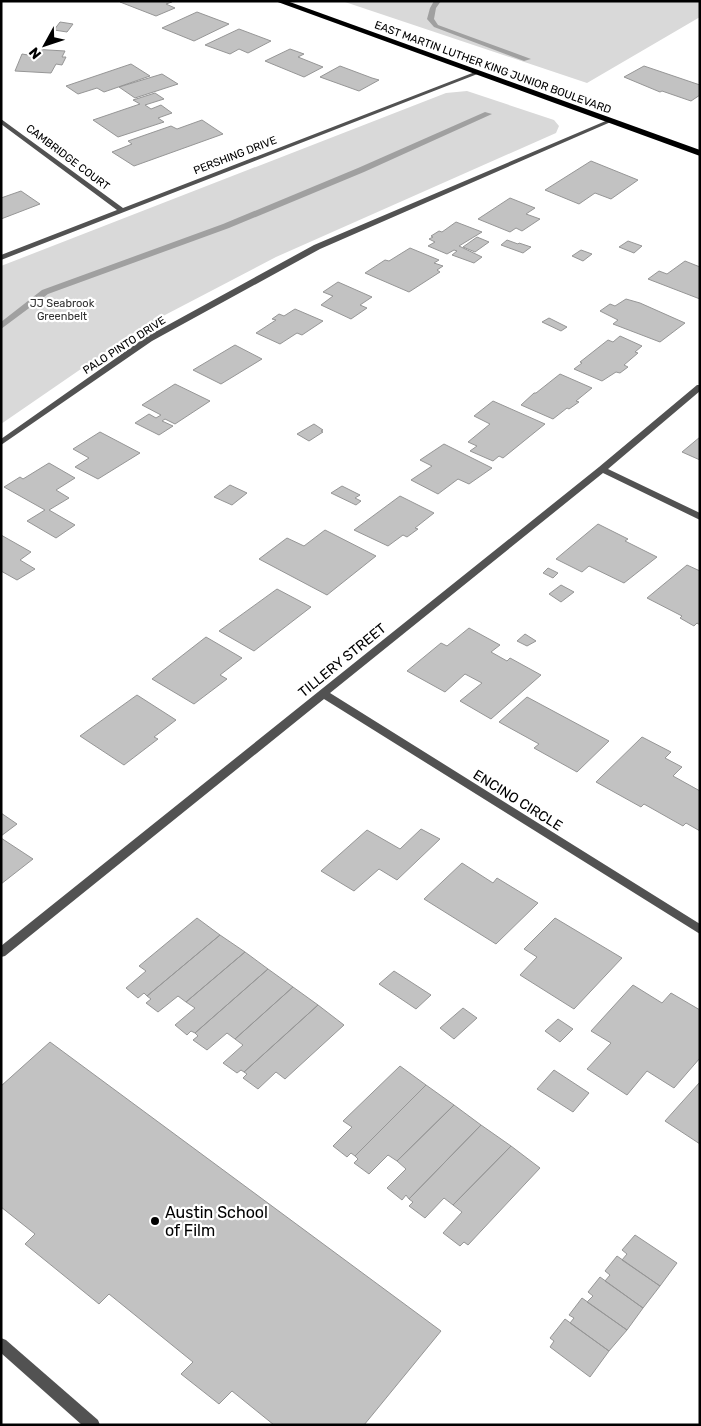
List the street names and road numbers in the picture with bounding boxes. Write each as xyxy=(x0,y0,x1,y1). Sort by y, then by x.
street label: EAST MARTIN LUTHER KING JUNIOR BOULEVARD xyxy=(373,18,613,117)
street label: CAMBRIDGE COURT xyxy=(23,122,113,193)
street label: PERSHING DRIVE xyxy=(192,133,279,177)
street label: PALO PINTO DRIVE xyxy=(81,314,168,377)
street label: TILLERY STREET xyxy=(295,620,390,701)
street label: ENCINO CIRCLE xyxy=(470,766,565,835)

